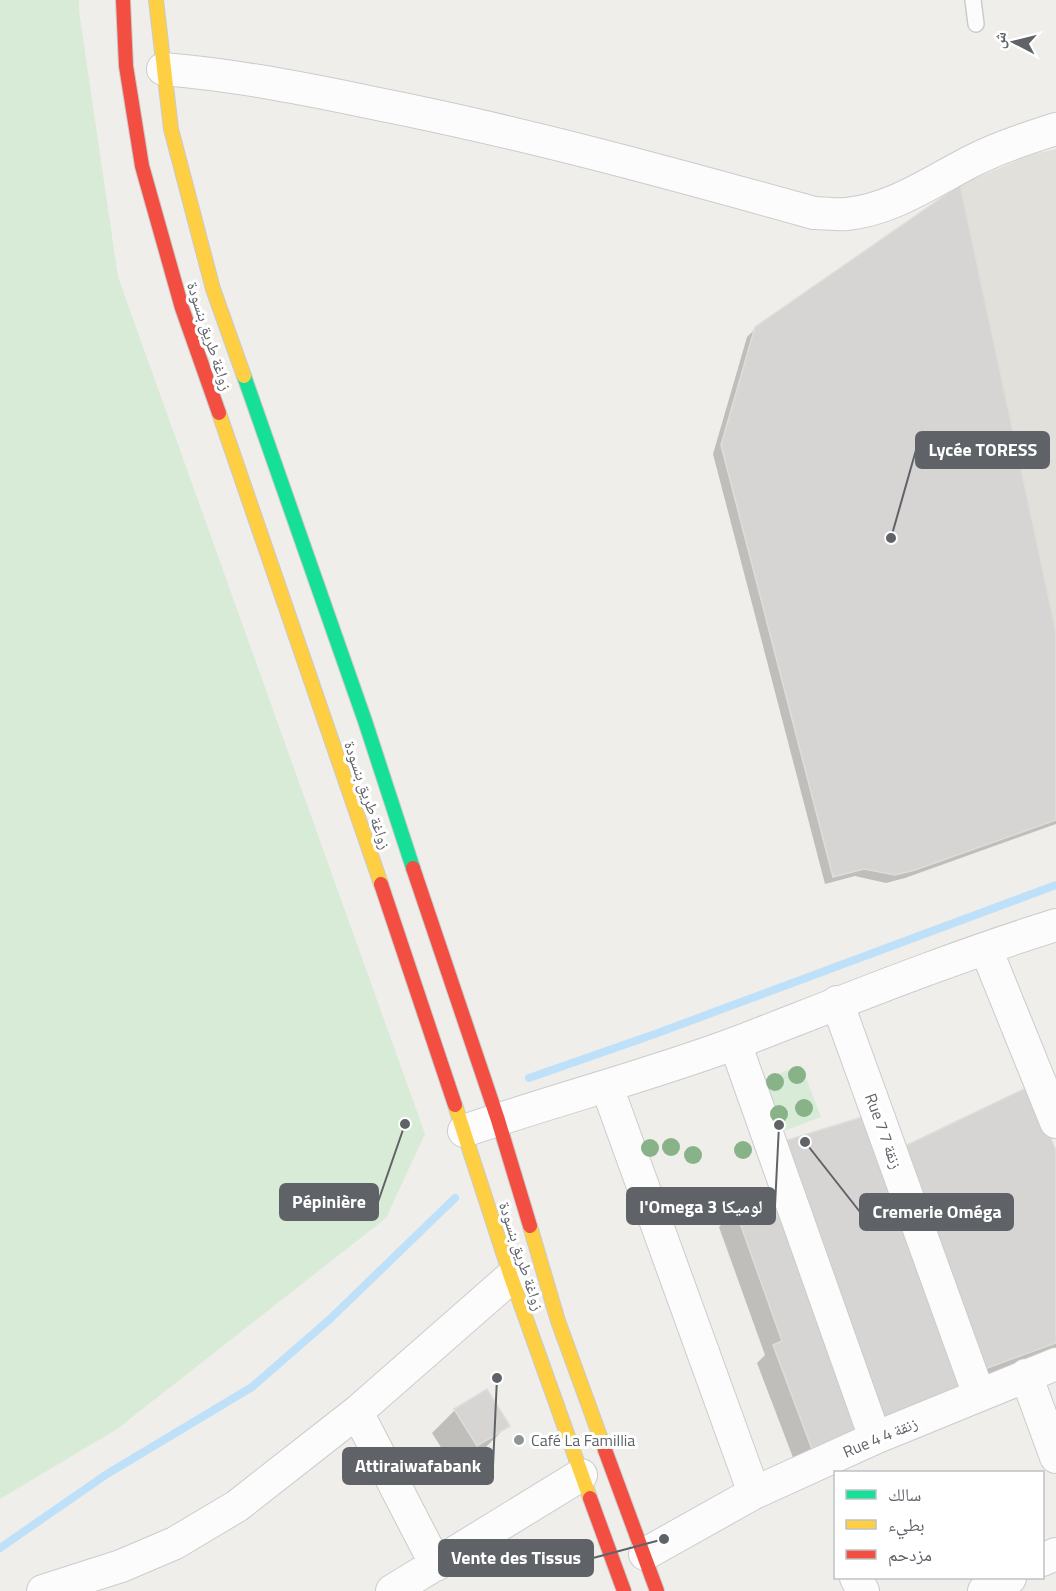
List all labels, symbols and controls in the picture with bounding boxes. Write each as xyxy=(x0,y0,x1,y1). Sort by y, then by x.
north arrow xyxy=(984,12,1044,72)
text: ش xyxy=(986,30,1012,50)
street label: زواغة طريق بنسودة xyxy=(181,279,239,393)
callout: Lycée TORESS xyxy=(916,432,1049,468)
text: Lycée TORESS xyxy=(929,436,1038,463)
street label: زواغة طريق بنسودة xyxy=(338,738,398,852)
street label: Rue 7 زنقة 7 xyxy=(859,1090,909,1172)
callout: Pépinière xyxy=(280,1184,378,1220)
text: Pépinière xyxy=(292,1188,366,1215)
callout: l'Omega 3 لوميكا xyxy=(627,1188,775,1224)
text: l'Omega 3 لوميكا xyxy=(639,1193,763,1220)
callout: Cremerie Oméga xyxy=(860,1194,1013,1230)
text: Cremerie Oméga xyxy=(872,1198,1002,1225)
street label: زواغة طريق بنسودة xyxy=(493,1199,551,1313)
street label: Rue 4 زنقة 4 xyxy=(839,1411,921,1463)
place label: Café La Famillia xyxy=(531,1428,635,1452)
marker: Café La Famillia xyxy=(512,1433,526,1447)
callout: Attiraiwafabank xyxy=(343,1448,493,1484)
text: Attiraiwafabank xyxy=(355,1452,482,1479)
legend xyxy=(834,1471,1044,1579)
text: سالك xyxy=(888,1481,921,1508)
text: بطيء xyxy=(888,1511,925,1540)
callout: Vente des Tissus xyxy=(439,1540,593,1576)
text: مزدحم xyxy=(888,1541,932,1568)
text: Vente des Tissus xyxy=(451,1544,581,1571)

